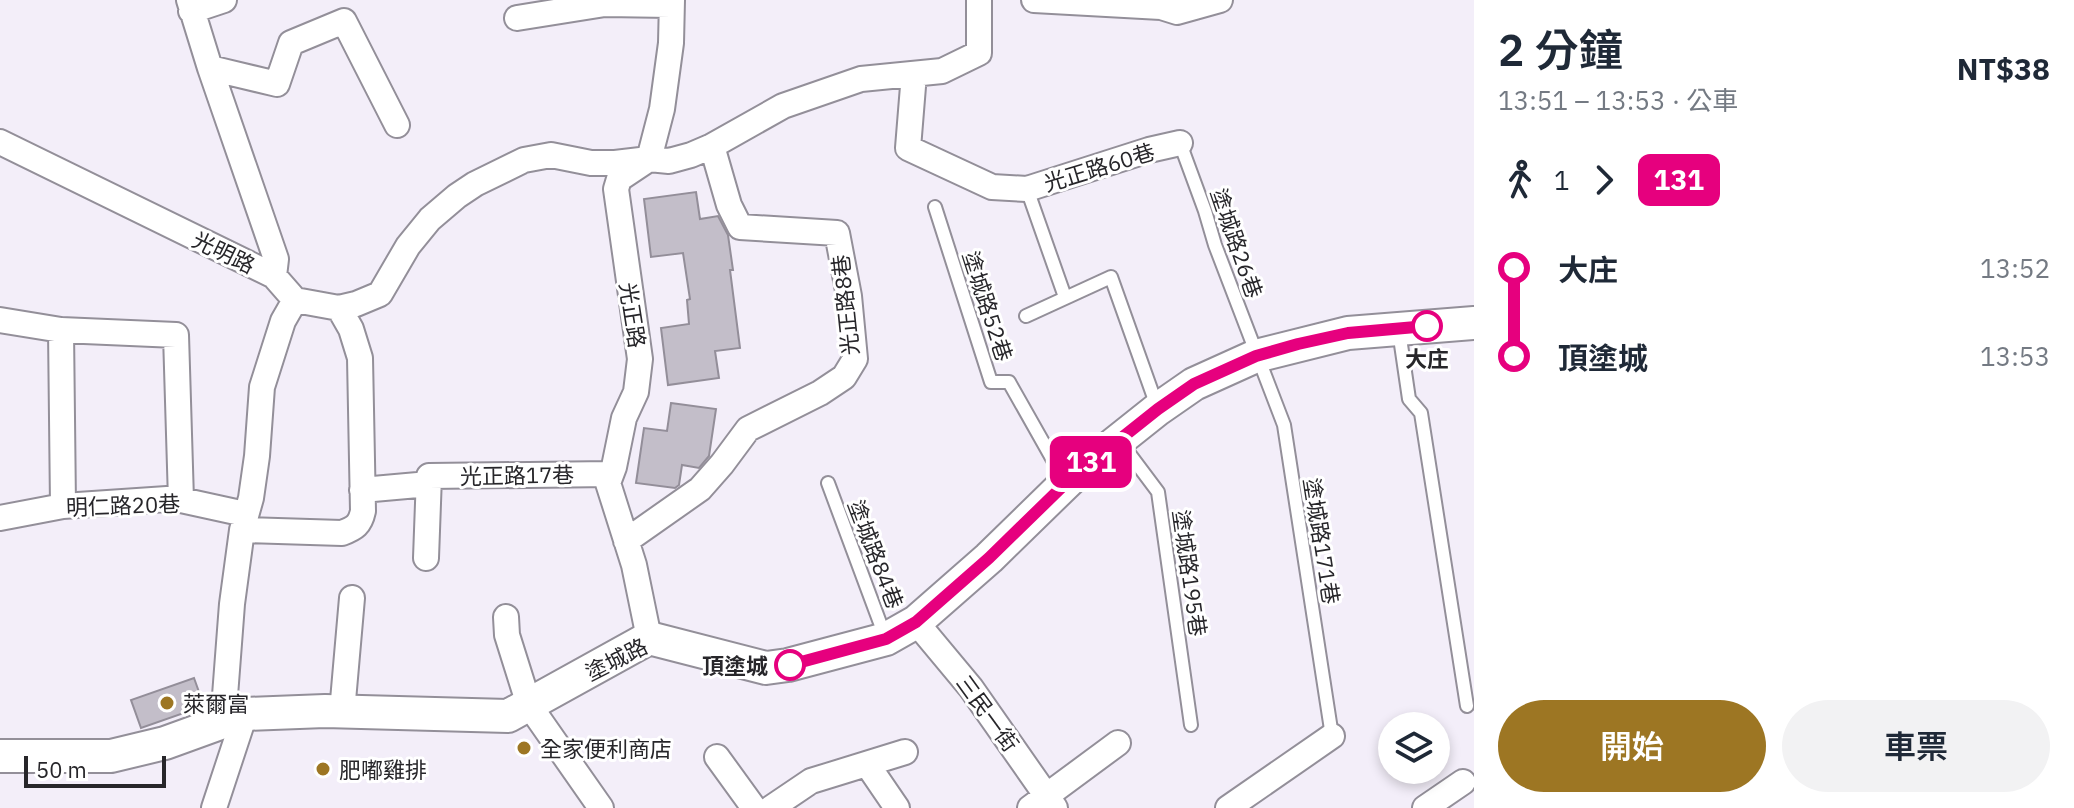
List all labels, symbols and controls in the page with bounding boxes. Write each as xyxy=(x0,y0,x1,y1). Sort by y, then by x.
text: 2 分鐘 xyxy=(1498,21,1623,78)
text: NT$38 xyxy=(1957,49,2050,88)
text: 13:51 – 13:53 · 公車 xyxy=(1498,83,1738,117)
street label: 光正路60巷 xyxy=(1040,136,1158,198)
icon: walk xyxy=(1498,158,1542,202)
icon: forward xyxy=(1582,158,1626,202)
text: 131 xyxy=(1654,161,1704,198)
text: 1 xyxy=(1554,163,1570,197)
street label: 塗城路26巷 xyxy=(1205,184,1269,302)
street label: 光明路 xyxy=(188,224,260,280)
street label: 塗城路52巷 xyxy=(957,247,1019,365)
text: 大庄 xyxy=(1558,250,1618,289)
text: 13:52 xyxy=(1980,251,2050,285)
street label: 光正路8巷 xyxy=(825,253,865,357)
street label: 光正路 xyxy=(614,280,652,350)
marker: 大庄 xyxy=(1412,311,1442,341)
text: 頂塗城 xyxy=(1558,338,1648,377)
text: 13:53 xyxy=(1980,339,2050,373)
place label: 大庄 xyxy=(1405,344,1449,373)
line badge: 131 xyxy=(1045,436,1137,488)
text: 131 xyxy=(1066,443,1116,480)
street label: 光正路17巷 xyxy=(460,460,574,490)
street label: 塗城路171巷 xyxy=(1298,476,1346,606)
street label: 明仁路20巷 xyxy=(65,489,181,521)
street label: 塗城路84巷 xyxy=(842,495,910,613)
street label: 塗城路195巷 xyxy=(1167,508,1213,638)
street label: 塗城路 xyxy=(580,631,652,687)
marker: 頂塗城 xyxy=(775,650,805,680)
place label: 頂塗城 xyxy=(702,651,768,680)
street label: 三民一街 xyxy=(950,669,1026,757)
place label: 萊爾富 xyxy=(183,689,249,718)
marker: 萊爾富 xyxy=(158,694,176,712)
button: 開始 xyxy=(1498,700,1766,792)
button: 車票 xyxy=(1782,700,2050,792)
map controls xyxy=(1378,712,1450,784)
button: layers xyxy=(1378,712,1450,784)
place label: 全家便利商店 xyxy=(540,734,672,763)
marker: 全家便利商店 xyxy=(515,739,533,757)
scale bar xyxy=(24,752,166,788)
text: 50 m xyxy=(36,755,87,784)
place label: 肥嘟雞排 xyxy=(339,755,427,784)
marker: 肥嘟雞排 xyxy=(314,760,332,778)

